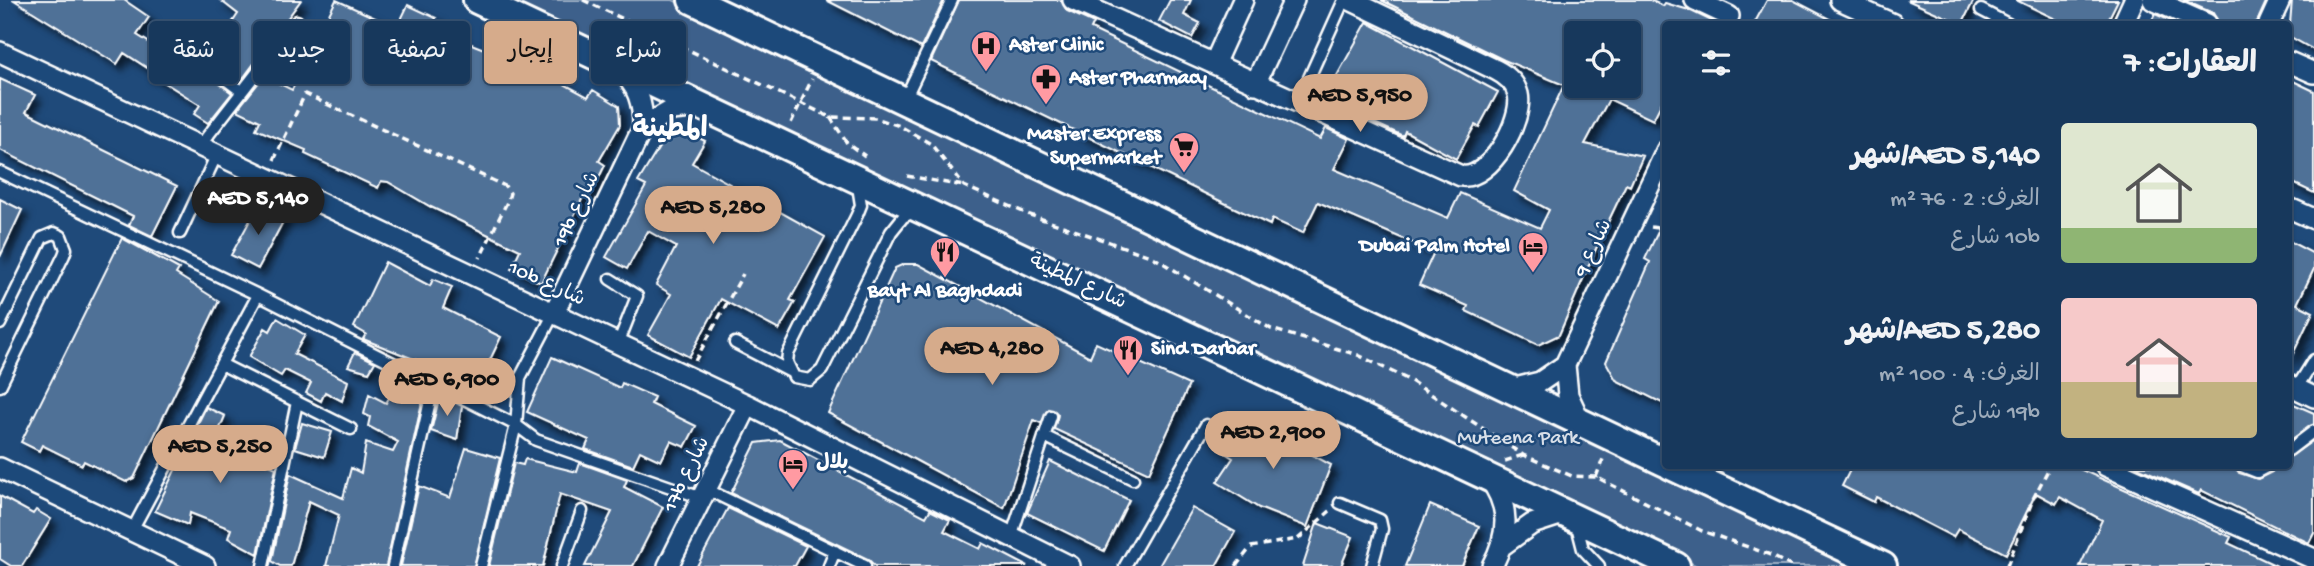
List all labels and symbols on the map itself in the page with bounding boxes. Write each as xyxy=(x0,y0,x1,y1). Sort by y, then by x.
hospital icon: Aster Clinic xyxy=(969,29,1003,73)
place label: Aster Clinic xyxy=(1008,34,1105,59)
pharmacy icon: Aster Pharmacy xyxy=(1029,62,1063,106)
place label: Aster Pharmacy xyxy=(1068,67,1208,92)
pin: AED 5,950 xyxy=(1280,74,1440,134)
district label: المطينة xyxy=(632,113,708,147)
place label: Master Express Supermarket xyxy=(1027,123,1163,172)
supermarket icon: Master Express Supermarket xyxy=(1167,130,1201,174)
street label: 19b شارع xyxy=(549,168,607,253)
pin: AED 5,140 xyxy=(178,177,338,237)
pin: AED 5,280 xyxy=(633,187,793,246)
street label: شارع 9 xyxy=(1570,216,1619,283)
hotel icon: Dubai Palm Hotel xyxy=(1516,230,1550,274)
restaurant icon: Bayt Al Baghdadi xyxy=(928,235,962,279)
place label: Dubai Palm Hotel xyxy=(1358,235,1510,260)
street label: شارع المطينة xyxy=(1024,250,1130,316)
street label: 10b شارع xyxy=(503,256,588,314)
place label: Bayt Al Baghdadi xyxy=(867,280,1022,305)
pin: AED 4,280 xyxy=(912,328,1072,387)
restaurant icon: Sind Darbar xyxy=(1111,333,1145,377)
place label: Sind Darbar xyxy=(1151,338,1258,363)
pin: AED 6,900 xyxy=(367,358,527,418)
pin: AED 2,900 xyxy=(1193,412,1353,471)
pin: AED 5,250 xyxy=(140,426,300,485)
park label: Muteena Park xyxy=(1457,427,1581,452)
street label: 17b شارع xyxy=(659,433,717,518)
hotel icon: بلال xyxy=(776,447,810,491)
place label: بلال xyxy=(816,452,848,477)

